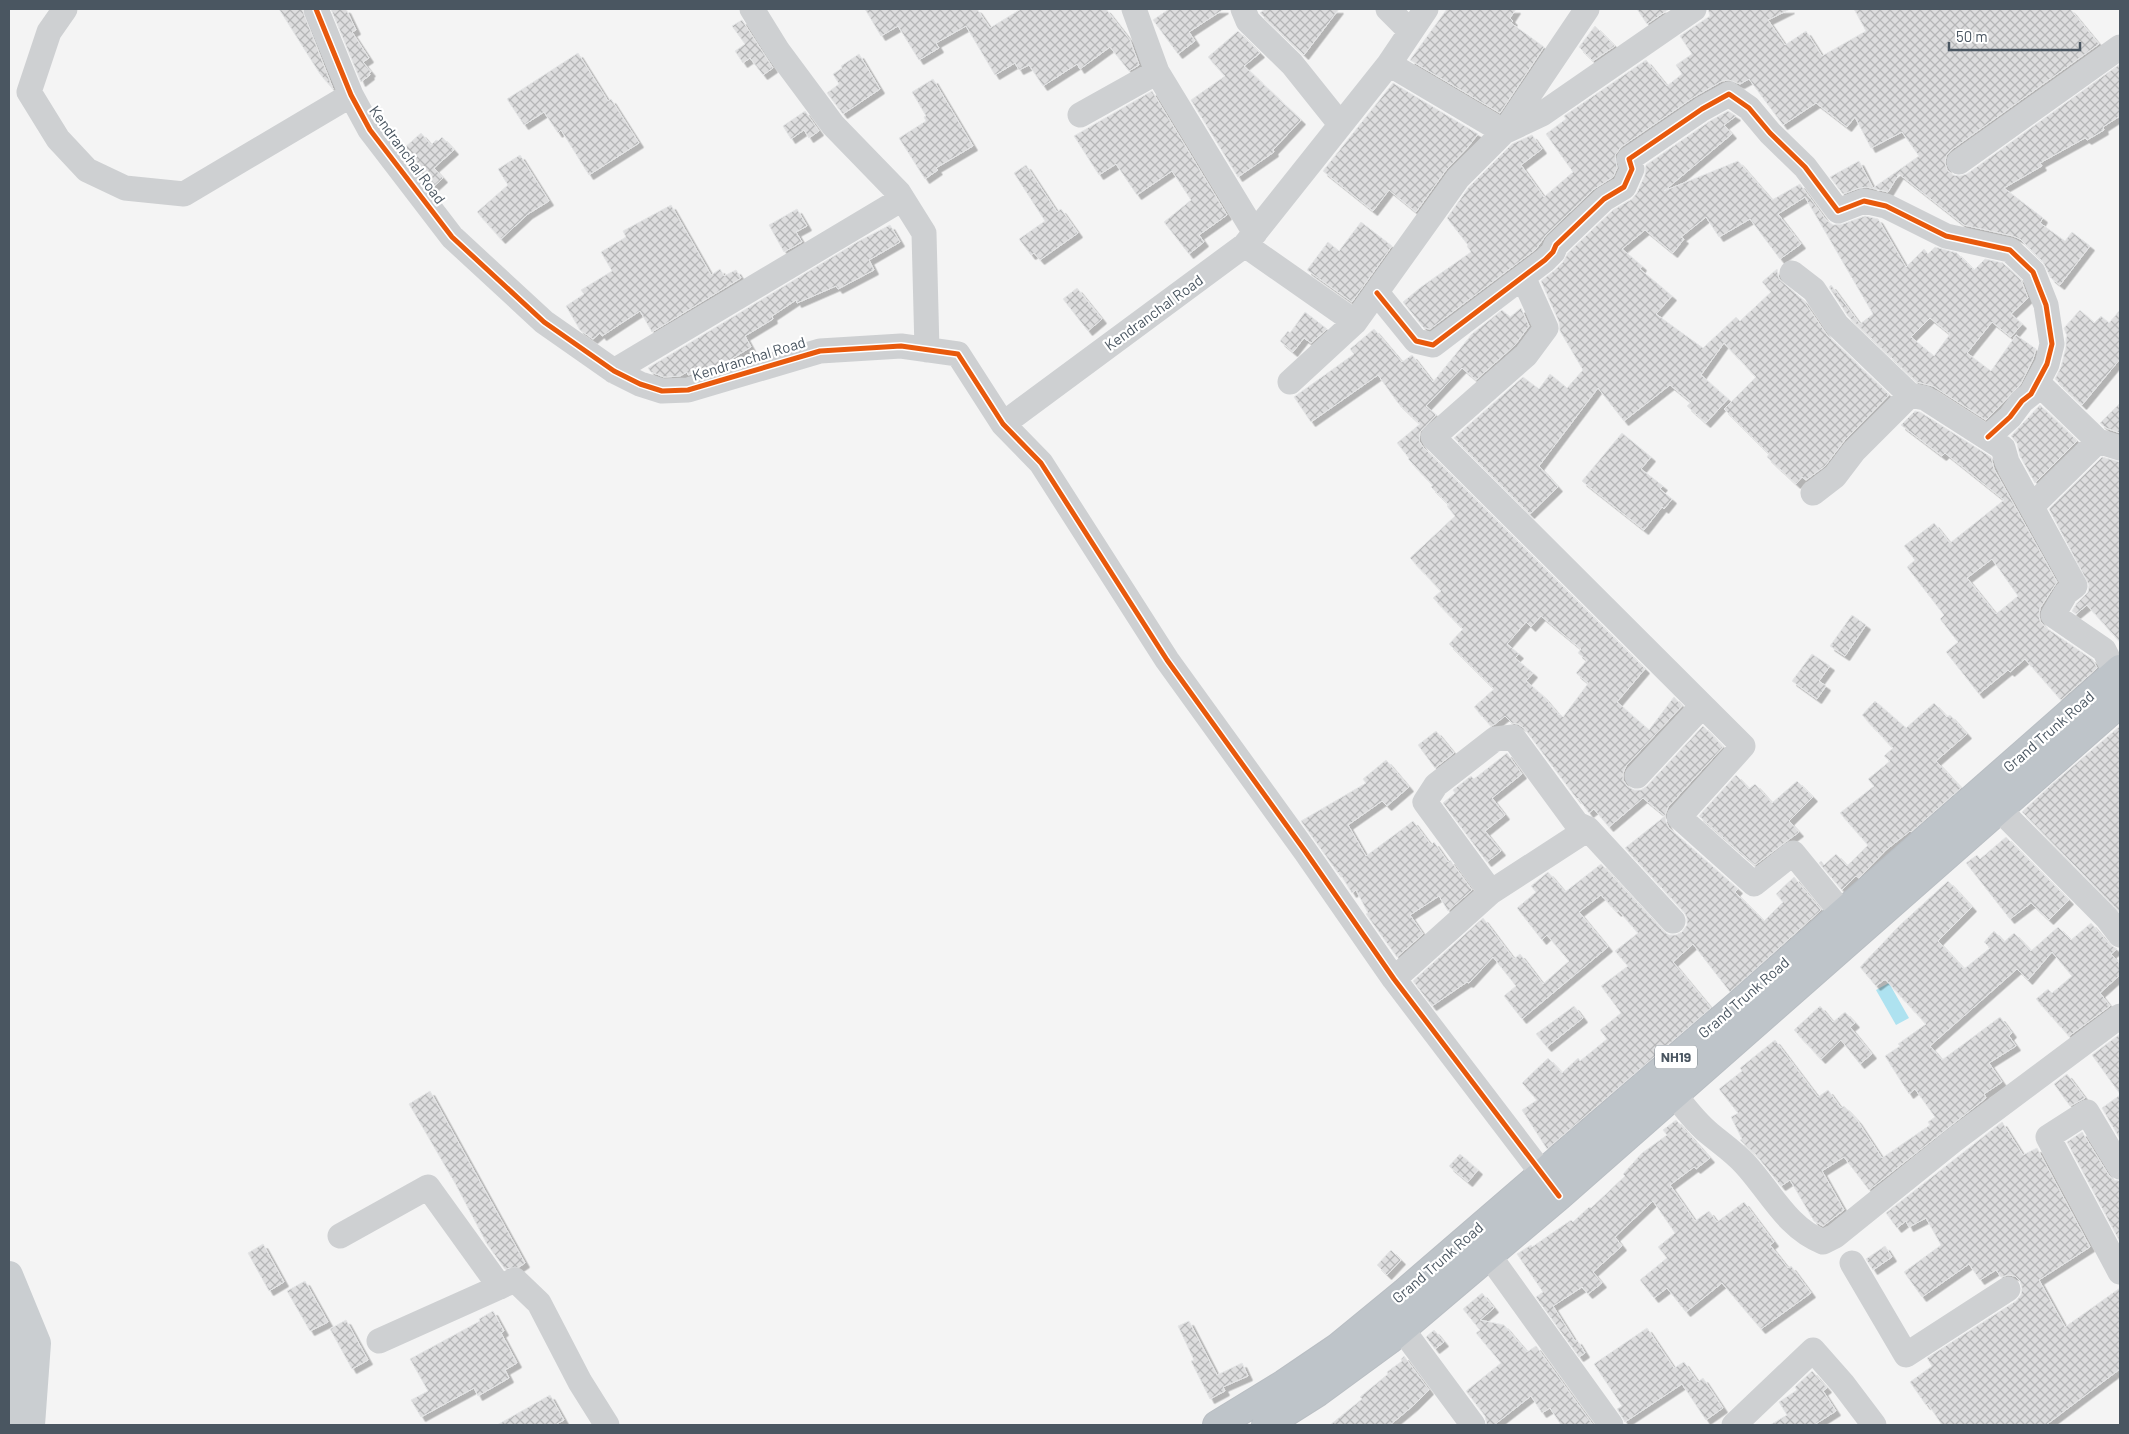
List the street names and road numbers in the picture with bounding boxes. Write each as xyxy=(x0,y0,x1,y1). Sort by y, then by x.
street label: Kendranchal Road xyxy=(366,102,450,207)
street label: Kendranchal Road xyxy=(1101,270,1206,354)
street label: Kendranchal Road xyxy=(690,332,807,384)
street label: Grand Trunk Road xyxy=(1999,687,2097,776)
street label: Grand Trunk Road xyxy=(1694,953,1792,1042)
road number: NH19 xyxy=(1655,1046,1697,1068)
street label: Grand Trunk Road xyxy=(1388,1218,1486,1307)

